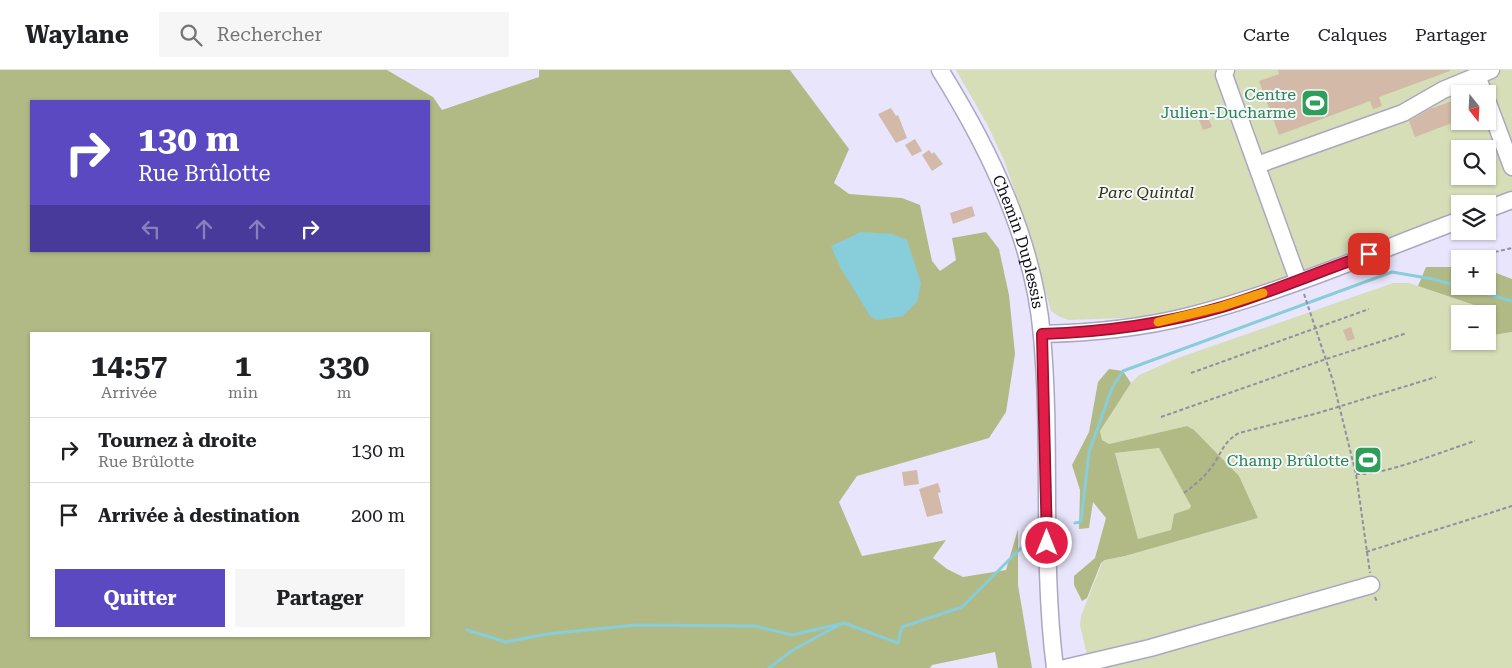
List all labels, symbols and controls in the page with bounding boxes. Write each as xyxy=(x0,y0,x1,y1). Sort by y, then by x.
search box xyxy=(159,12,509,57)
text: Waylane xyxy=(25,21,129,49)
icon: search xyxy=(177,21,205,49)
text: Rechercher xyxy=(217,23,322,46)
text: Carte xyxy=(1243,24,1290,45)
text: Calques xyxy=(1318,24,1387,45)
text: Partager xyxy=(1415,24,1487,45)
place label: Centre Julien-Ducharme xyxy=(1161,85,1296,122)
north arrow xyxy=(1451,85,1496,130)
map controls xyxy=(1451,85,1496,350)
sports icon: Centre Julien-Ducharme xyxy=(1300,88,1330,118)
text: 130 m xyxy=(138,119,239,160)
icon: right xyxy=(55,120,120,185)
button: search xyxy=(1451,140,1496,185)
text: Rue Brûlotte xyxy=(138,161,271,186)
street label: Chemin Duplessis xyxy=(988,172,1048,310)
park label: Parc Quintal xyxy=(1097,183,1194,202)
button: layers xyxy=(1451,195,1496,240)
icon: left xyxy=(137,215,165,243)
icon: ahead xyxy=(190,215,218,243)
icon: ahead xyxy=(243,215,271,243)
icon: right xyxy=(296,215,324,243)
pin xyxy=(1348,233,1390,275)
icon: arrive xyxy=(1355,240,1383,268)
button: + xyxy=(1451,250,1496,295)
button: − xyxy=(1451,305,1496,350)
text: 14:57 xyxy=(91,348,167,383)
text: 1 xyxy=(235,348,251,383)
text: 330 xyxy=(319,348,369,383)
text: Arrivée xyxy=(101,383,157,402)
text: min xyxy=(228,383,258,402)
text: m xyxy=(337,383,351,402)
text: Tournez à droite xyxy=(98,429,257,452)
icon: right xyxy=(55,436,83,464)
text: 130 m xyxy=(351,439,405,462)
sports icon: Champ Brûlotte xyxy=(1353,445,1383,475)
place label: Champ Brûlotte xyxy=(1227,451,1349,470)
text: Rue Brûlotte xyxy=(98,452,194,471)
icon: arrive xyxy=(55,501,83,529)
text: Arrivée à destination xyxy=(98,504,300,527)
text: 200 m xyxy=(351,504,405,527)
position arrow xyxy=(1020,516,1072,568)
button: Quitter xyxy=(55,569,225,627)
button: Partager xyxy=(235,569,405,627)

